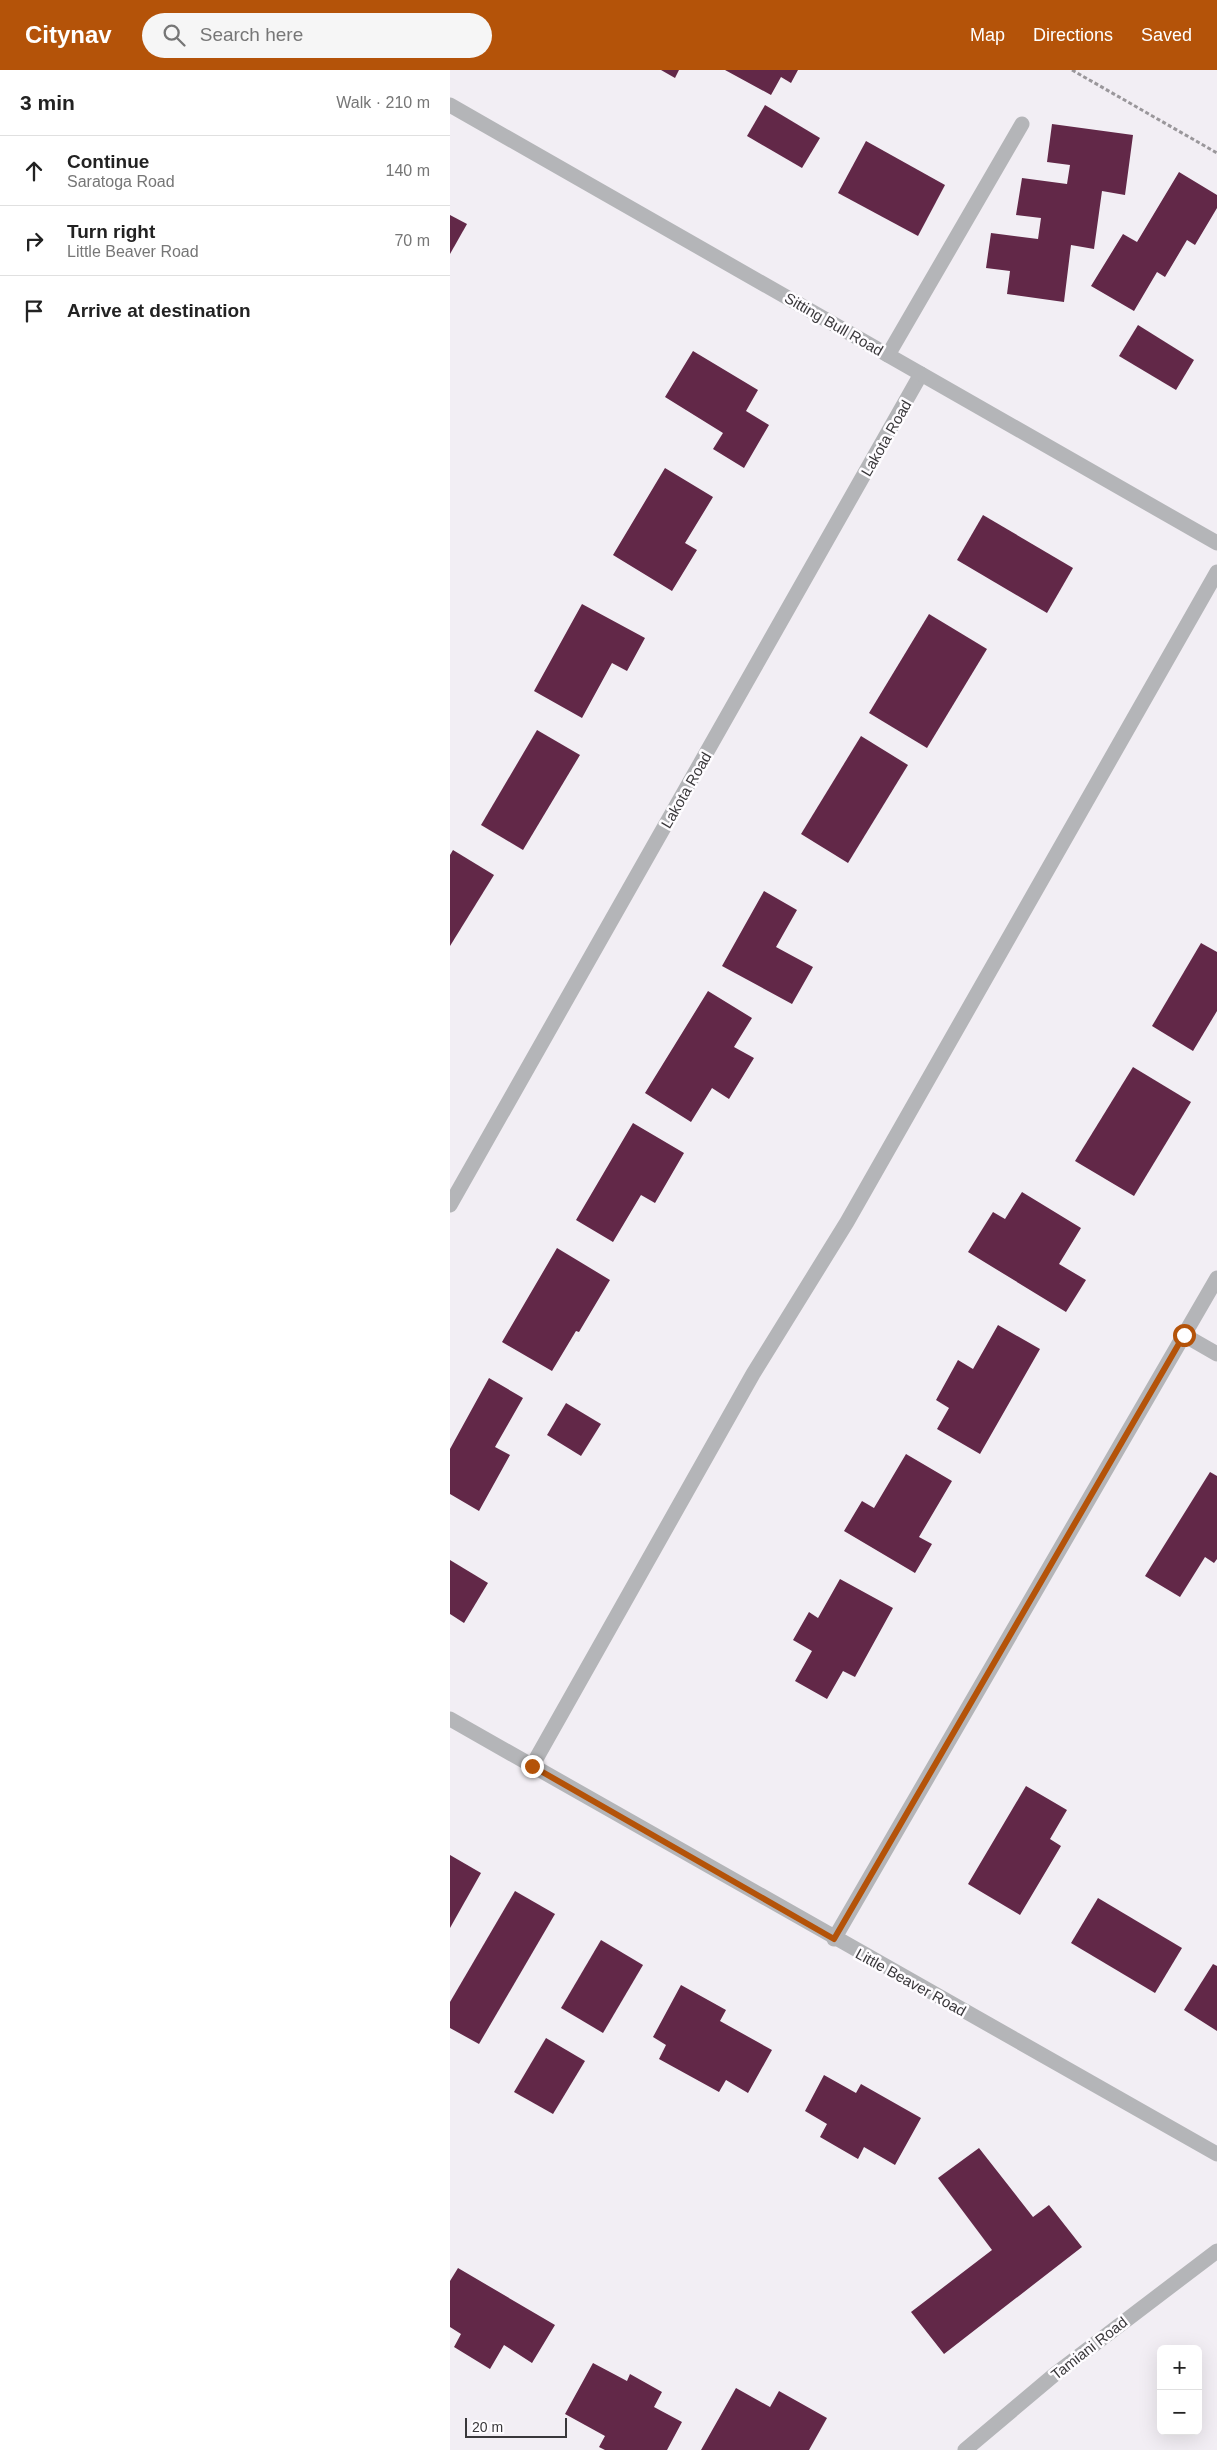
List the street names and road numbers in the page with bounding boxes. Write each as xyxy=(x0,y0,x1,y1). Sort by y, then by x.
street label: Sitting Bull Road xyxy=(782,289,886,359)
street label: Lakota Road xyxy=(857,397,915,479)
street label: Lakota Road xyxy=(657,749,715,831)
street label: Little Beaver Road xyxy=(853,1945,969,2019)
street label: Tamiani Road xyxy=(1048,2313,1130,2383)

